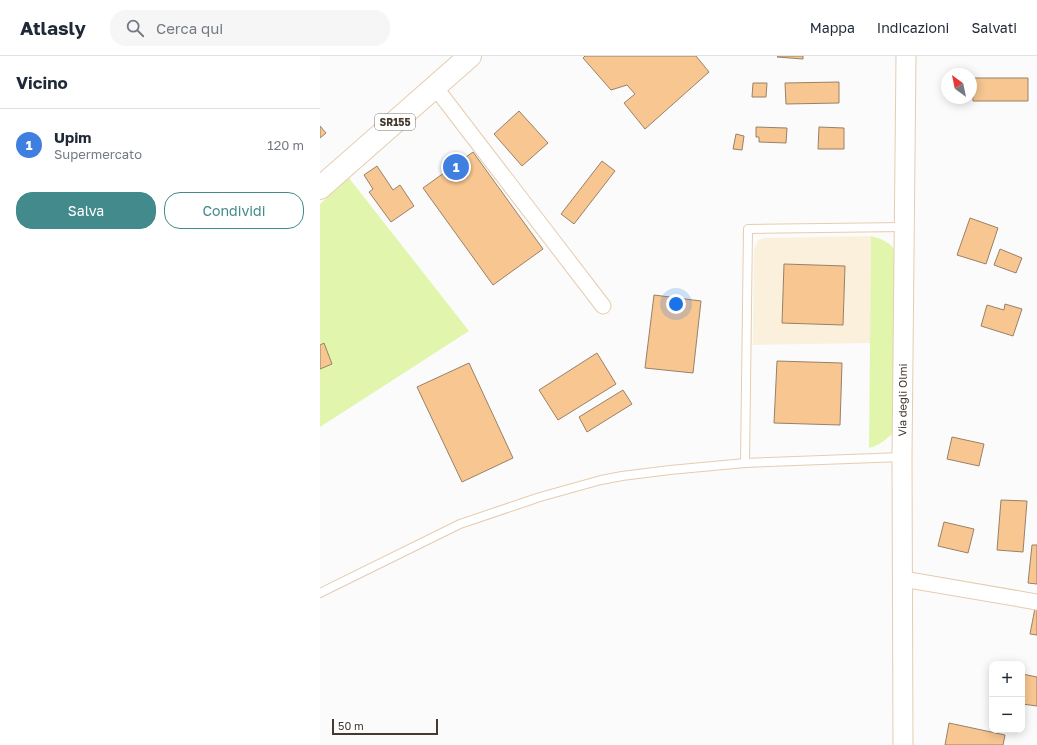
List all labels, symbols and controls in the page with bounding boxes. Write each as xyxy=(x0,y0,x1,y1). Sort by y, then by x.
search box xyxy=(110,10,390,46)
text: Atlasly xyxy=(20,16,86,39)
icon: search xyxy=(124,17,146,39)
text: Cerca qui xyxy=(156,19,223,37)
text: Mappa xyxy=(810,19,855,36)
text: Indicazioni xyxy=(877,19,949,36)
text: Salvati xyxy=(971,19,1017,36)
north arrow xyxy=(941,68,977,104)
text: Vicino xyxy=(16,72,68,93)
road number: SR155 xyxy=(375,114,415,130)
text: Upim xyxy=(54,128,91,146)
text: 1 xyxy=(26,137,32,153)
text: 120 m xyxy=(267,137,304,153)
text: Supermercato xyxy=(54,146,142,162)
pin: 1 xyxy=(443,152,469,182)
button: Salva xyxy=(16,192,156,229)
button: Condividi xyxy=(164,192,304,229)
your location xyxy=(666,294,686,314)
street label: Via degli Olmi xyxy=(895,363,909,436)
map controls xyxy=(989,661,1025,733)
button: + xyxy=(989,661,1025,697)
button: − xyxy=(989,697,1025,733)
scale bar xyxy=(332,717,438,736)
text: 50 m xyxy=(338,719,364,732)

